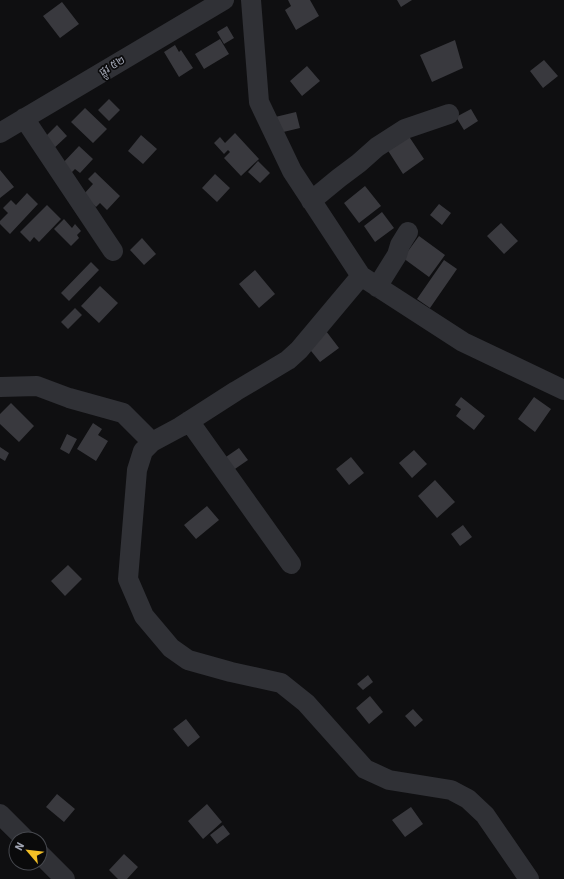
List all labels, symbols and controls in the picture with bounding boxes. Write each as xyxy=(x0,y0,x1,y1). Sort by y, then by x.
street label: ផ្លូវ ៥២ xyxy=(97,53,129,82)
north arrow xyxy=(8,831,48,871)
text: N xyxy=(12,840,27,853)

